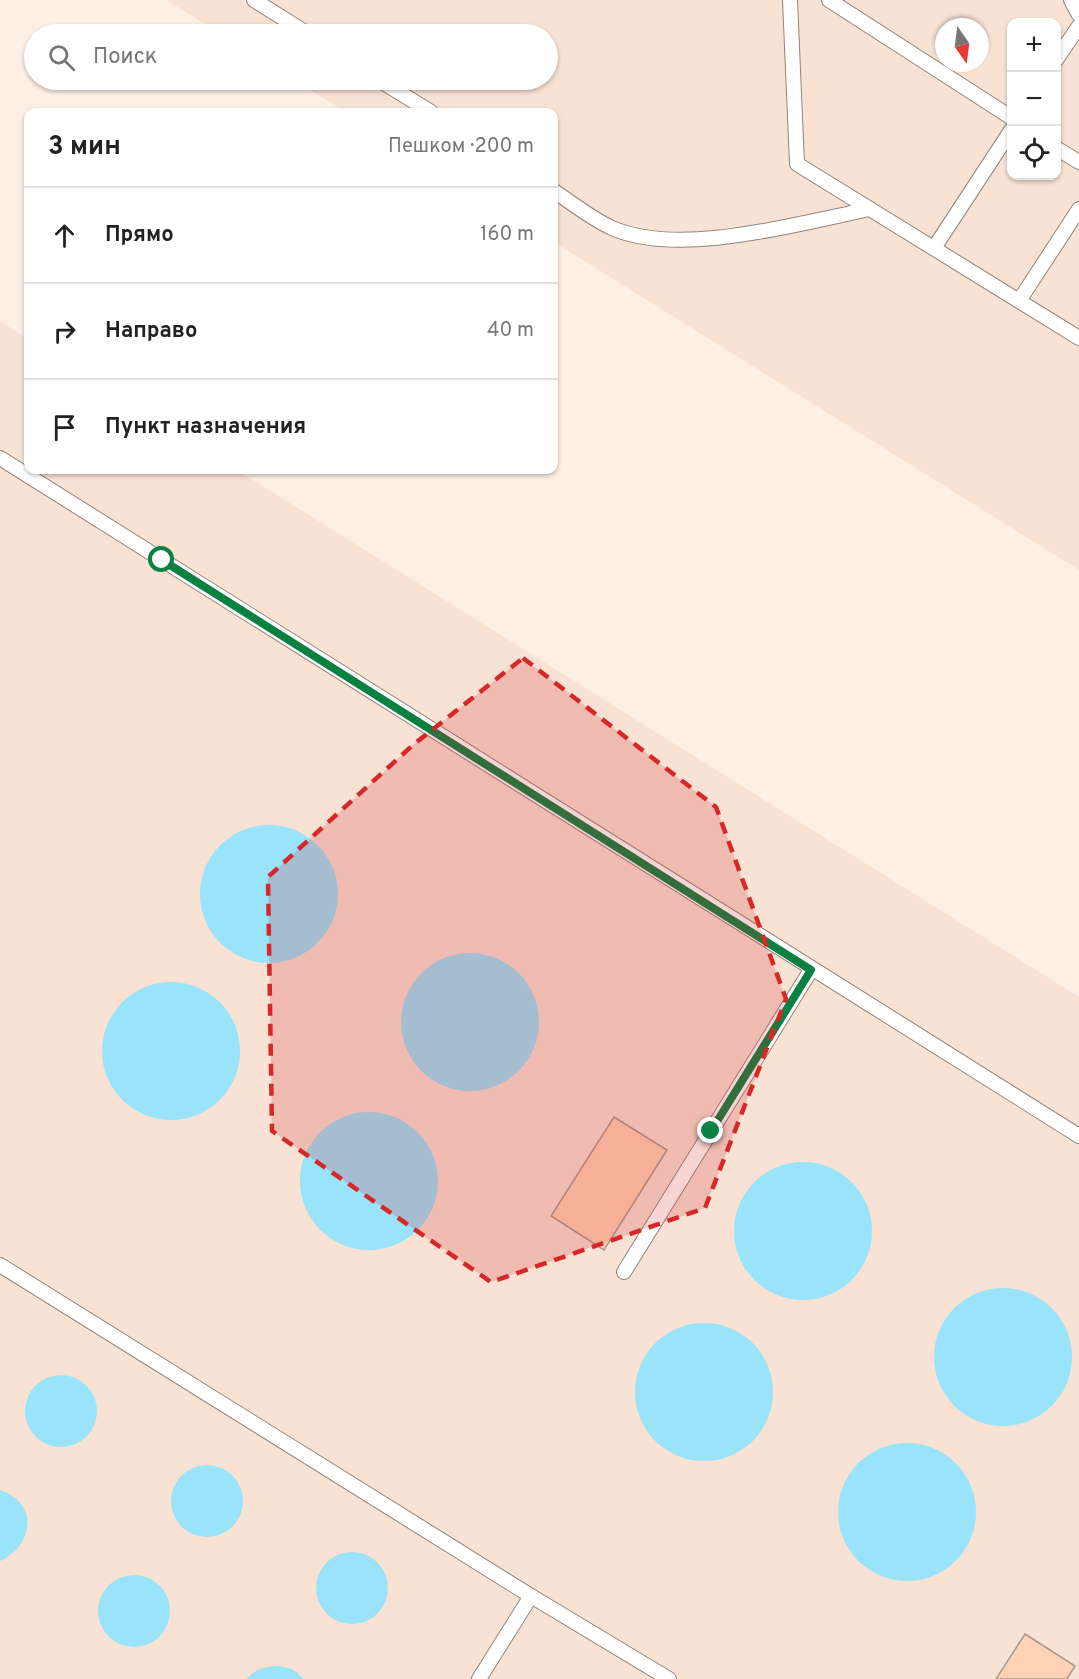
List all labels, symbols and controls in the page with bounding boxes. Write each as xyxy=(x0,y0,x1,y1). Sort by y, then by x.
north arrow xyxy=(935,18,989,72)
map controls xyxy=(1007,18,1061,180)
button: + xyxy=(1007,18,1061,72)
search box xyxy=(24,24,558,90)
icon: search xyxy=(45,41,78,74)
text: Поиск xyxy=(93,44,157,71)
button: − xyxy=(1007,72,1061,126)
button: locate xyxy=(1007,126,1061,180)
text: 3 мин xyxy=(48,131,121,164)
text: Пешком · 200 m xyxy=(388,134,534,160)
icon: ahead xyxy=(48,219,81,252)
text: Прямо xyxy=(105,222,174,249)
text: 160 m xyxy=(480,222,534,248)
icon: right xyxy=(48,315,81,348)
text: Направо xyxy=(105,318,197,345)
text: 40 m xyxy=(487,318,534,344)
icon: arrive xyxy=(48,411,81,444)
text: Пункт назначения xyxy=(105,414,306,441)
route start xyxy=(148,546,174,572)
route end xyxy=(697,1117,723,1143)

